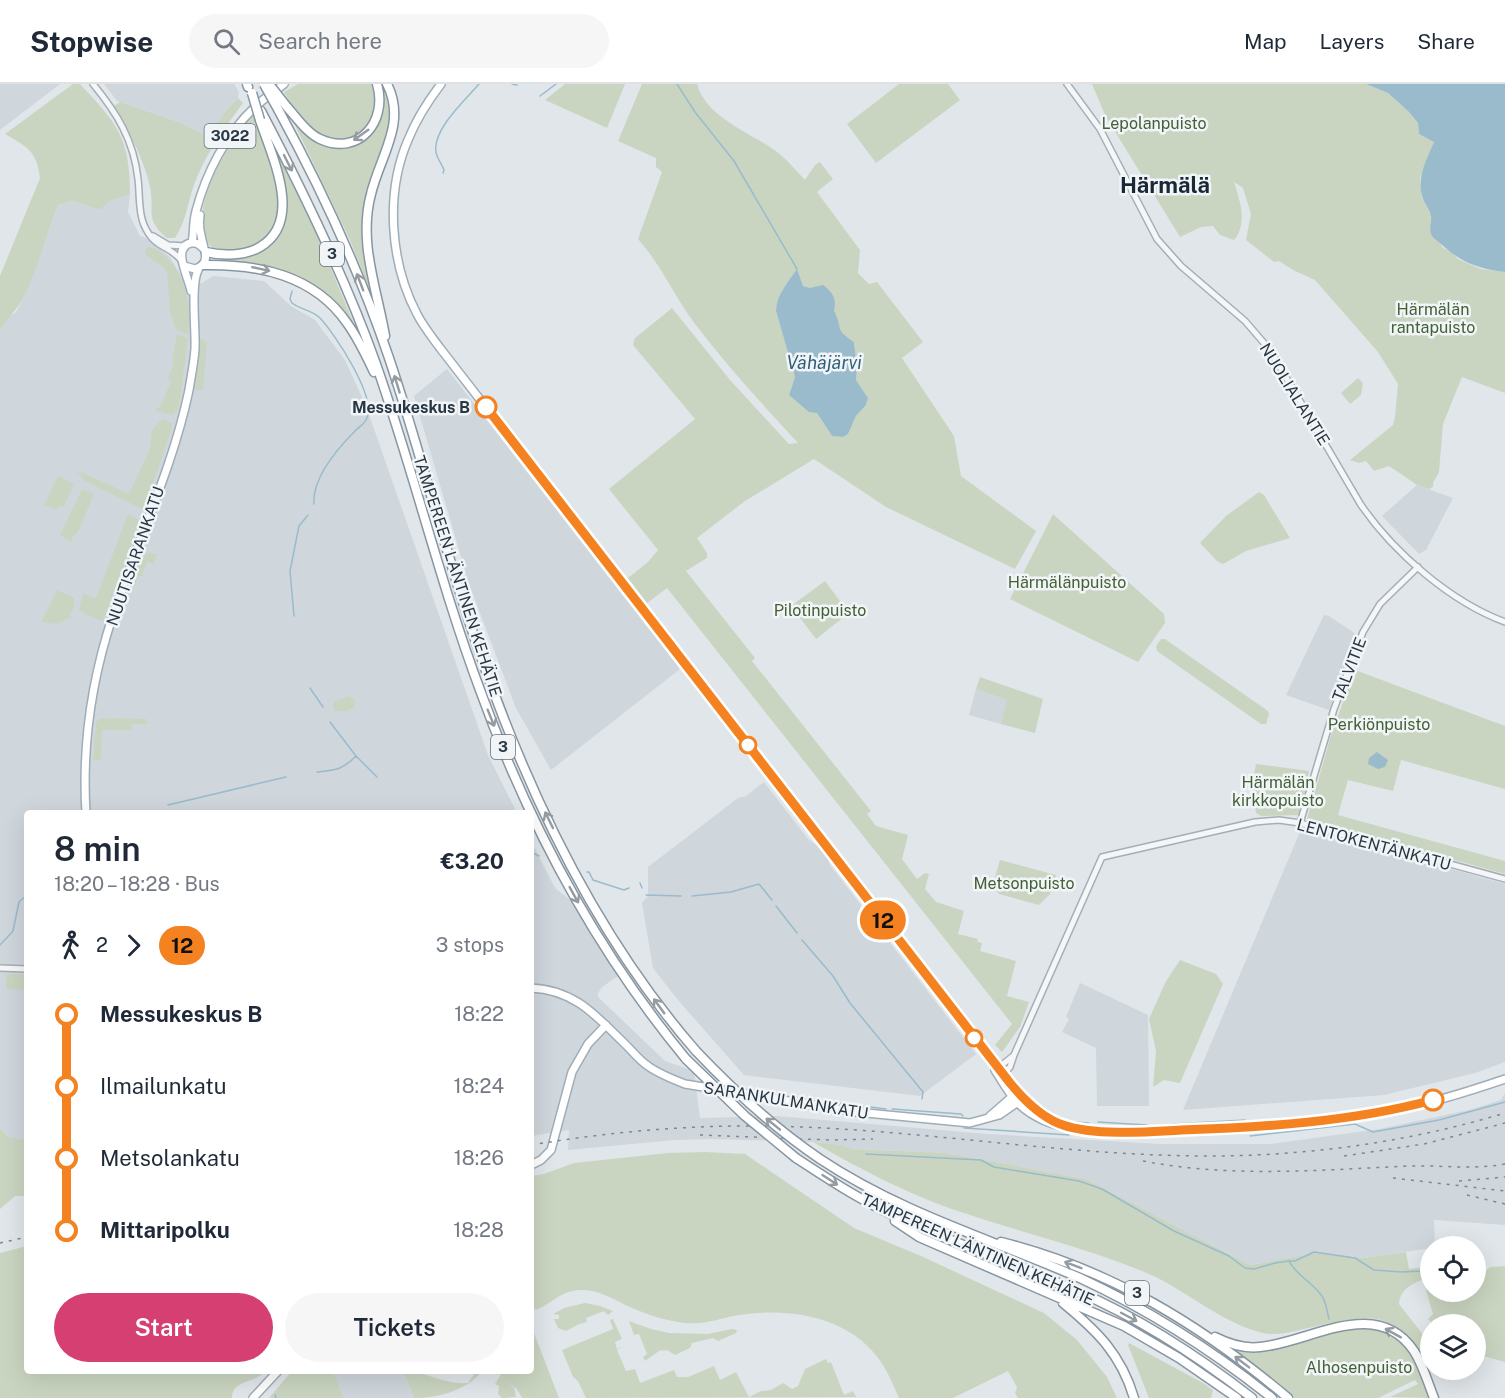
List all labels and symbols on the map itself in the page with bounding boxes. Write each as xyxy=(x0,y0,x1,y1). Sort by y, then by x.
park label: Lepolanpuisto xyxy=(1101,114,1207,133)
road number: 3022 xyxy=(204,124,256,148)
one-way arrow xyxy=(354,129,370,141)
one-way arrow xyxy=(283,153,295,171)
district label: Härmälä xyxy=(1120,172,1210,198)
road number: 3 xyxy=(320,242,344,266)
one-way arrow xyxy=(252,264,271,276)
one-way arrow xyxy=(354,274,365,292)
park label: Härmälän rantapuisto xyxy=(1391,300,1475,337)
street label: NUOLIALANTIE xyxy=(1256,340,1334,449)
water label: Vähäjärvi xyxy=(786,352,862,373)
one-way arrow xyxy=(391,375,402,394)
marker: Messukeskus B xyxy=(475,396,497,418)
place label: Messukeskus B xyxy=(352,398,470,417)
street label: TAMPEREEN LÄNTINEN KEHÄTIE xyxy=(409,453,507,699)
street label: NUUTISARANKATU xyxy=(103,484,168,628)
park label: Härmälänpuisto xyxy=(1008,573,1126,592)
park label: Pilotinpuisto xyxy=(774,601,866,620)
street label: TALVITIE xyxy=(1329,635,1370,704)
one-way arrow xyxy=(486,708,497,727)
park label: Perkiönpuisto xyxy=(1328,715,1430,734)
road number: 3 xyxy=(491,735,515,759)
unlabelled marker xyxy=(739,736,757,754)
park label: Härmälän kirkkopuisto xyxy=(1232,773,1324,810)
one-way arrow xyxy=(543,812,554,830)
street label: LENTOKENTÄNKATU xyxy=(1295,814,1453,874)
park label: Metsonpuisto xyxy=(973,874,1075,893)
one-way arrow xyxy=(568,886,580,903)
line badge: 12 xyxy=(856,900,910,940)
one-way arrow xyxy=(653,998,665,1014)
unlabelled marker xyxy=(965,1029,983,1047)
street label: SARANKULMANKATU xyxy=(702,1078,870,1123)
unlabelled marker xyxy=(1422,1089,1444,1111)
one-way arrow xyxy=(766,1118,782,1131)
one-way arrow xyxy=(821,1175,838,1187)
street label: TAMPEREEN LÄNTINEN KEHÄTIE xyxy=(858,1188,1098,1310)
one-way arrow xyxy=(1065,1259,1083,1270)
road number: 3 xyxy=(1125,1281,1149,1305)
one-way arrow xyxy=(1120,1311,1137,1323)
one-way arrow xyxy=(1384,1327,1402,1338)
one-way arrow xyxy=(1234,1355,1250,1368)
park label: Alhosenpuisto xyxy=(1306,1358,1412,1377)

